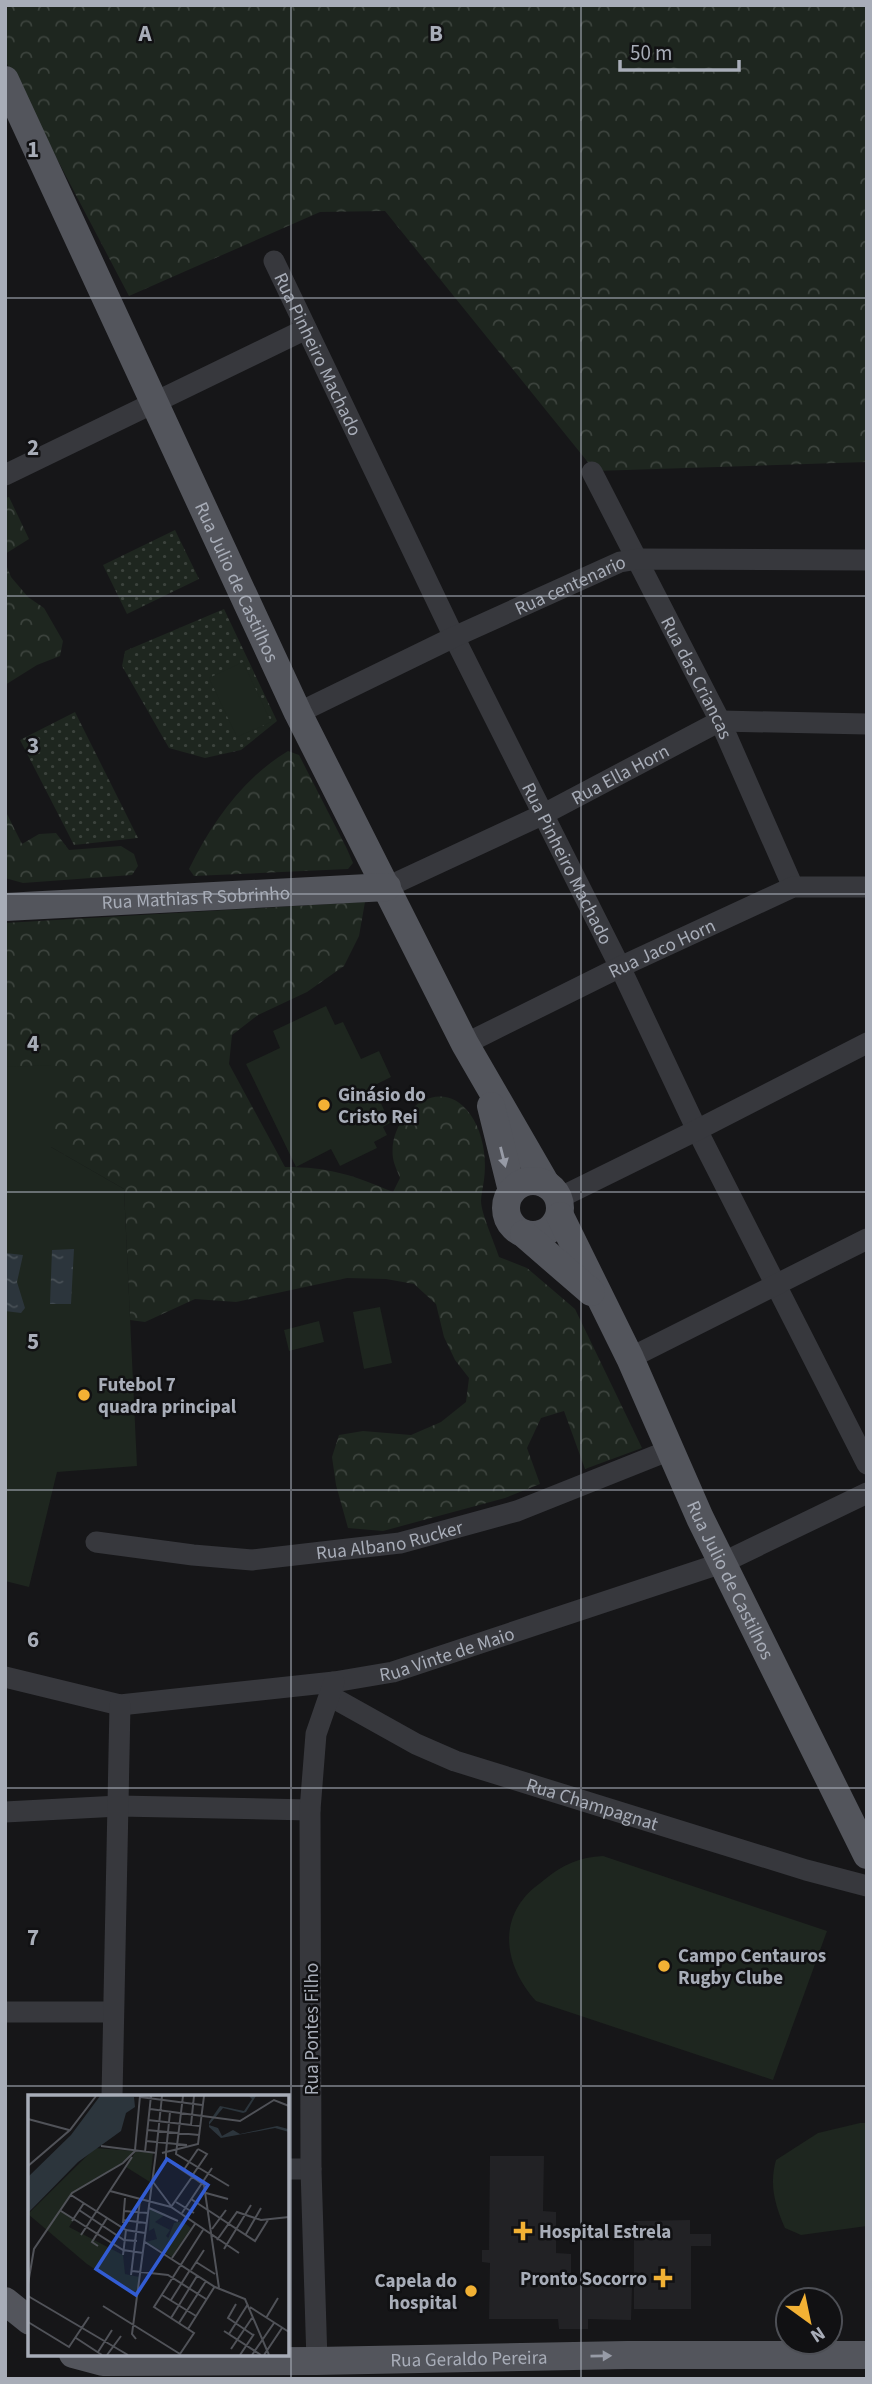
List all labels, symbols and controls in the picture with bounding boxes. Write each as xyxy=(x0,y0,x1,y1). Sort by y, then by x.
text: A xyxy=(137,17,152,50)
text: B xyxy=(429,17,443,50)
scale bar xyxy=(620,28,739,72)
text: 50 m xyxy=(630,38,672,68)
text: 1 xyxy=(27,133,39,166)
street label: Rua Pinheiro Machado xyxy=(266,268,368,441)
text: 2 xyxy=(27,431,39,464)
street label: Rua Julio de Castilhos xyxy=(187,498,285,667)
street label: Rua centenario xyxy=(511,549,628,623)
street label: Rua das Criancas xyxy=(653,612,738,744)
text: 3 xyxy=(27,729,39,762)
street label: Rua Ella Horn xyxy=(567,738,674,812)
street label: Rua Pinheiro Machado xyxy=(514,778,619,950)
street label: Rua Mathias R Sobrinho xyxy=(101,880,291,917)
street label: Rua Jaco Horn xyxy=(604,913,720,986)
text: 4 xyxy=(27,1027,39,1060)
place label: Ginásio do Cristo Rei xyxy=(338,1082,426,1131)
marker: Ginásio do Cristo Rei xyxy=(316,1097,332,1113)
one-way arrow xyxy=(498,1147,509,1169)
text: 5 xyxy=(27,1325,39,1358)
place label: Futebol 7 quadra principal xyxy=(98,1372,237,1421)
marker: Futebol 7 quadra principal xyxy=(76,1387,92,1403)
street label: Rua Julio de Castilhos xyxy=(679,1497,780,1665)
street label: Rua Albano Rucker xyxy=(315,1514,467,1568)
street label: Rua Vinte de Maio xyxy=(377,1621,518,1689)
text: 6 xyxy=(27,1623,39,1656)
street label: Rua Champagnat xyxy=(523,1772,662,1838)
text: 7 xyxy=(27,1921,39,1954)
place label: Campo Centauros Rugby Clube xyxy=(678,1943,826,1992)
marker: Campo Centauros Rugby Clube xyxy=(656,1958,672,1974)
street label: Rua Pontes Filho xyxy=(299,1963,326,2095)
inset map xyxy=(28,2095,289,2356)
place label: Hospital Estrela xyxy=(539,2219,671,2246)
marker: Hospital Estrela xyxy=(513,2221,533,2241)
place label: Pronto Socorro xyxy=(520,2266,647,2293)
place label: Capela do hospital xyxy=(375,2268,458,2317)
marker: Pronto Socorro xyxy=(653,2268,673,2288)
marker: Capela do hospital xyxy=(463,2283,479,2299)
north arrow xyxy=(774,2286,844,2356)
text: N xyxy=(805,2319,830,2349)
street label: Rua Geraldo Pereira xyxy=(390,2345,548,2375)
one-way arrow xyxy=(591,2350,613,2361)

